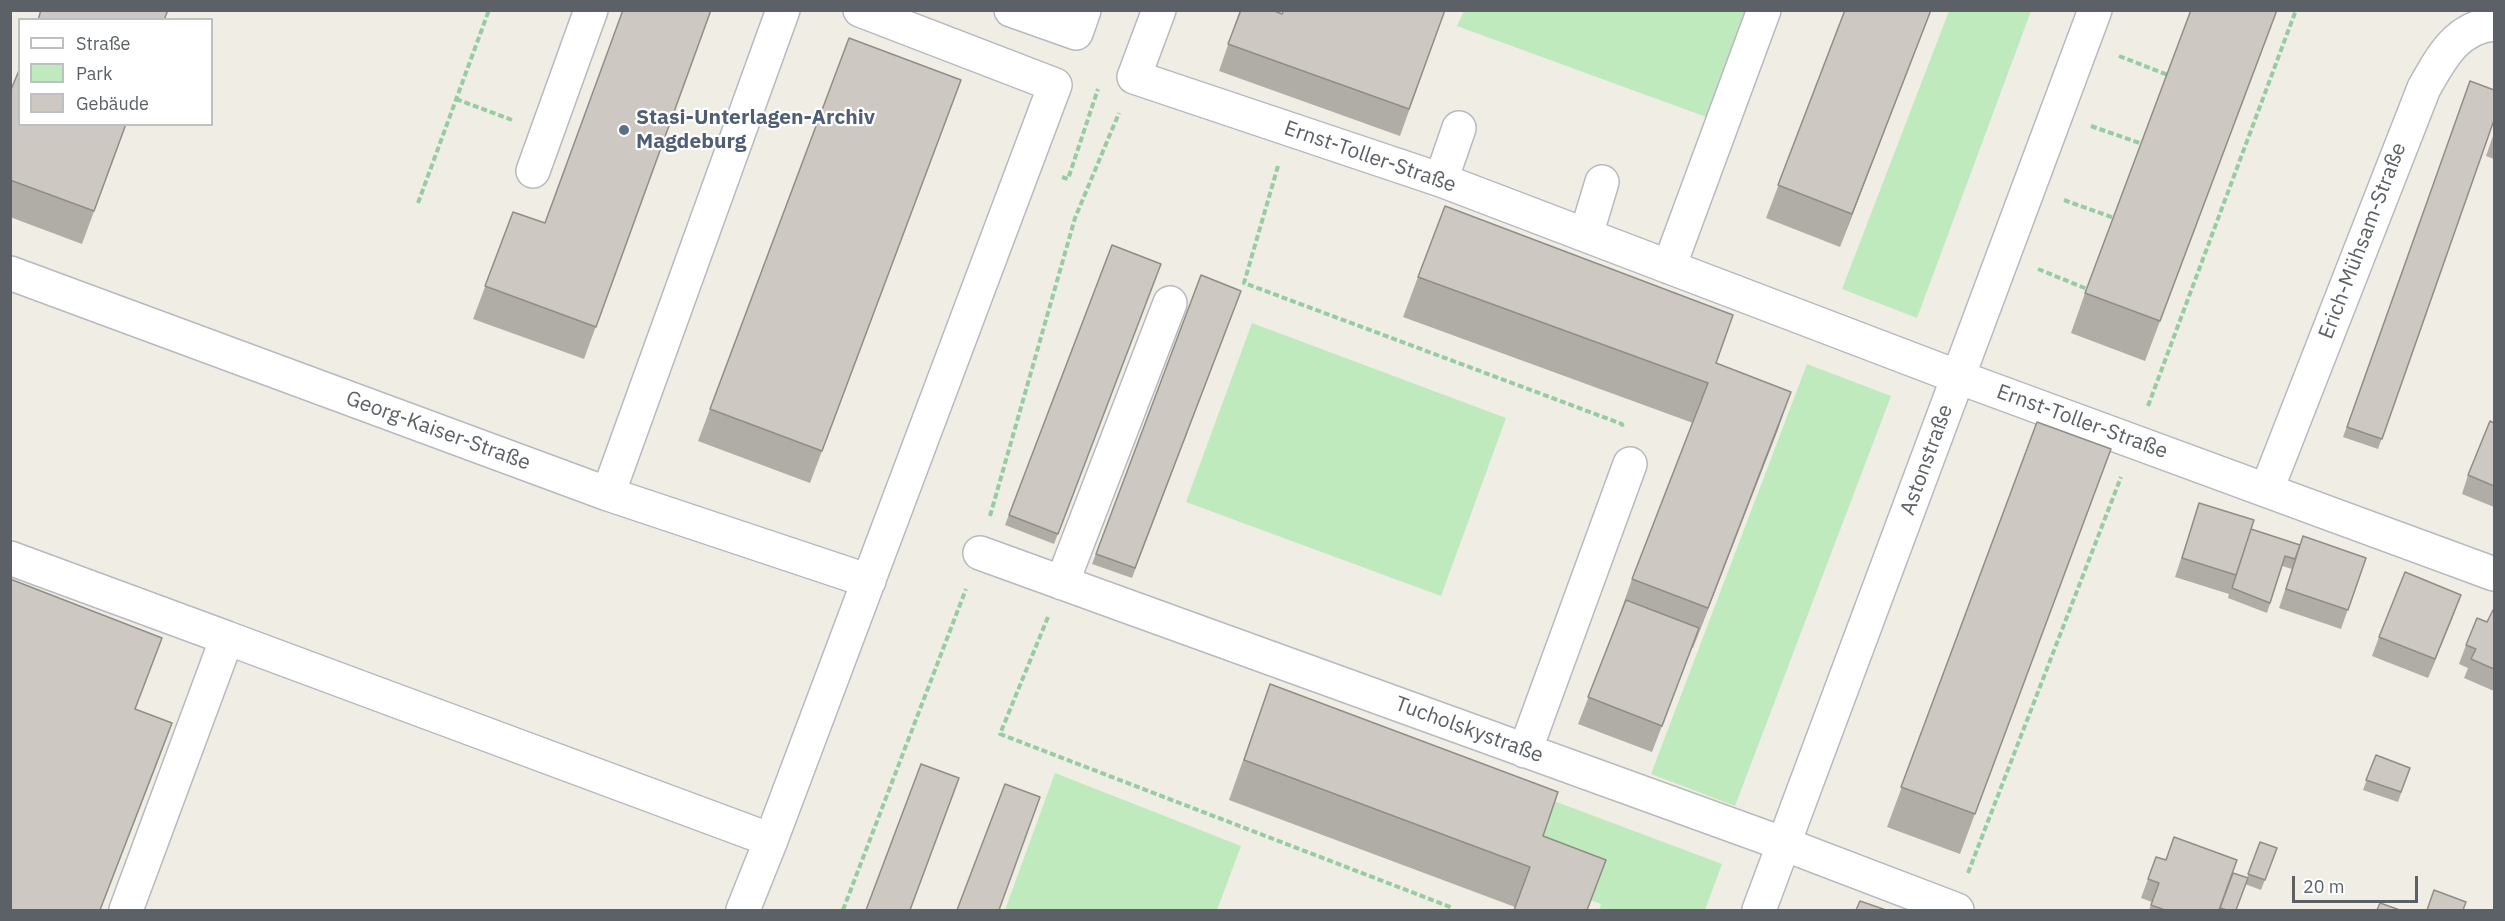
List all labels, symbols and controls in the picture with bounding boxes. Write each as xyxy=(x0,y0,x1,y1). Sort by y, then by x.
legend xyxy=(18,18,213,126)
text: Straße xyxy=(76,32,130,55)
text: Park xyxy=(76,62,112,85)
text: Gebäude xyxy=(76,92,149,115)
place label: Stasi-Unterlagen-Archiv Magdeburg xyxy=(636,105,875,155)
street label: Ernst-Toller-Straße xyxy=(1281,116,1459,198)
marker: Stasi-Unterlagen-Archiv Magdeburg xyxy=(617,123,631,137)
street label: Erich-Mühsam-Straße xyxy=(2314,139,2412,343)
street label: Ernst-Toller-Straße xyxy=(1993,379,2171,465)
street label: Georg-Kaiser-Straße xyxy=(342,386,534,476)
street label: Astonstraße xyxy=(1895,401,1959,519)
street label: Tucholskystraße xyxy=(1391,692,1547,768)
scale bar xyxy=(2295,864,2421,902)
text: 20 m xyxy=(2303,875,2345,898)

